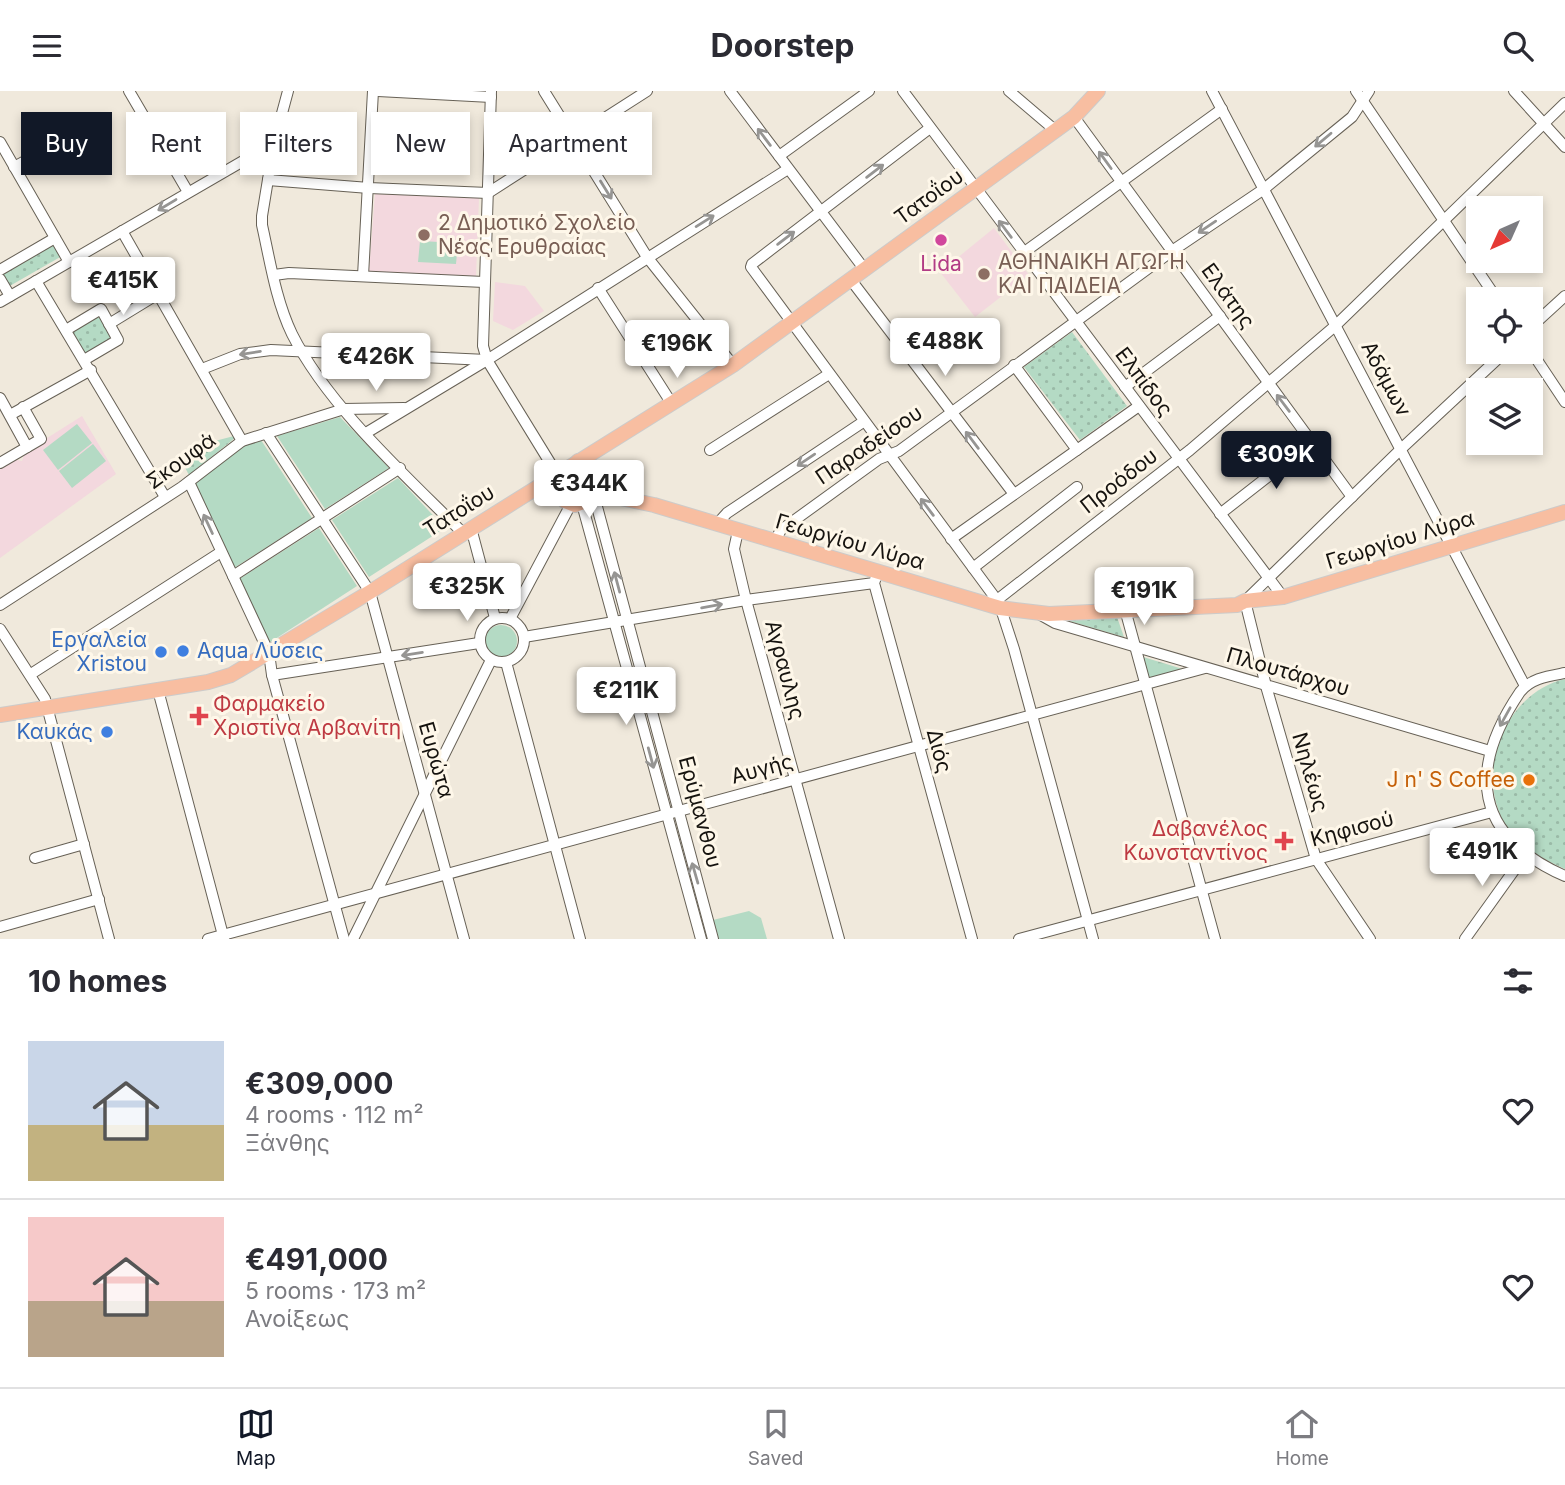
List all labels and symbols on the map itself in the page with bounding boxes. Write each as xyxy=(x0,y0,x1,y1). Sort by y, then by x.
one-way arrow xyxy=(757,128,772,147)
one-way arrow xyxy=(1315,133,1333,148)
one-way arrow xyxy=(1098,151,1112,170)
one-way arrow xyxy=(865,163,884,178)
street label: Τατοΐου xyxy=(890,163,968,230)
one-way arrow xyxy=(599,180,613,200)
north arrow xyxy=(1466,196,1544,273)
one-way arrow xyxy=(157,198,177,212)
place label: 2 Δημοτικό Σχολείο Νέας Ερυθραίας xyxy=(438,210,636,259)
one-way arrow xyxy=(694,213,714,227)
one-way arrow xyxy=(998,220,1013,239)
one-way arrow xyxy=(1198,220,1217,235)
marker: 2 Δημοτικό Σχολείο Νέας Ερυθραίας xyxy=(416,227,432,243)
one-way arrow xyxy=(777,231,796,246)
marker: Lida xyxy=(933,232,949,248)
place label: ΑΘΗΝΑΙΚΗ ΑΓΩΓΗ ΚΑΙ ΠΑΙΔΕΙΑ xyxy=(998,249,1185,298)
place label: Lida xyxy=(920,251,962,276)
pin: €415K xyxy=(74,257,172,317)
street label: Ελάτης xyxy=(1196,258,1260,333)
marker: ΑΘΗΝΑΙΚΗ ΑΓΩΓΗ ΚΑΙ ΠΑΙΔΕΙΑ xyxy=(976,266,992,282)
pin: €488K xyxy=(896,319,994,378)
pin: €196K xyxy=(628,321,726,380)
pin: €426K xyxy=(327,334,425,393)
street label: Αδάμων xyxy=(1356,337,1417,421)
street label: Ελπίδος xyxy=(1110,342,1178,421)
one-way arrow xyxy=(239,347,262,360)
one-way arrow xyxy=(1276,393,1291,412)
street label: Παραδείσου xyxy=(811,400,927,489)
street label: Σκουφά xyxy=(141,427,220,494)
pin: €309K xyxy=(1227,431,1325,491)
one-way arrow xyxy=(965,432,980,450)
street label: Προόδου xyxy=(1075,443,1162,518)
one-way arrow xyxy=(797,452,816,467)
pin: €344K xyxy=(540,461,638,520)
street label: Τατοΐου xyxy=(419,479,499,542)
one-way arrow xyxy=(920,497,935,516)
street label: Γεωργίου Λύρα xyxy=(1323,505,1477,574)
street label: Γεωργίου Λύρα xyxy=(773,508,928,575)
one-way arrow xyxy=(201,514,215,535)
pin: €325K xyxy=(418,563,516,623)
pin: €191K xyxy=(1095,567,1193,627)
one-way arrow xyxy=(610,572,623,594)
one-way arrow xyxy=(700,599,723,612)
street label: Αγραυλης xyxy=(760,617,811,722)
place label: Εργαλεία Xristou xyxy=(51,627,147,676)
place label: Aqua Λύσεις xyxy=(197,638,324,663)
street label: Πλουτάρχου xyxy=(1224,642,1353,701)
marker: Aqua Λύσεις xyxy=(175,643,191,659)
marker: Εργαλεία Xristou xyxy=(153,644,169,660)
one-way arrow xyxy=(401,648,424,661)
pin: €211K xyxy=(577,667,675,727)
place label: Φαρμακείο Χριστίνα Αρβανίτη xyxy=(213,691,401,740)
one-way arrow xyxy=(1498,706,1511,727)
marker: Φαρμακείο Χριστίνα Αρβανίτη xyxy=(191,708,207,724)
place label: Καυκάς xyxy=(16,719,93,744)
street label: Ευρώτα xyxy=(414,719,459,801)
marker: Καυκάς xyxy=(99,724,115,740)
street label: Διός xyxy=(922,726,957,776)
street label: Νηλέως xyxy=(1287,729,1334,814)
one-way arrow xyxy=(646,747,659,769)
street label: Αυγής xyxy=(728,748,796,789)
street label: Ερύμανθου xyxy=(674,753,727,870)
place label: J n' S Coffee xyxy=(1387,767,1515,792)
marker: J n' S Coffee xyxy=(1521,772,1537,788)
street label: Κηφισού xyxy=(1307,805,1396,852)
place label: Δαβανέλος Κωνσταντίνος xyxy=(1124,816,1268,865)
pin: €491K xyxy=(1433,829,1531,888)
marker: Δαβανέλος Κωνσταντίνος xyxy=(1274,831,1294,851)
one-way arrow xyxy=(687,862,700,884)

